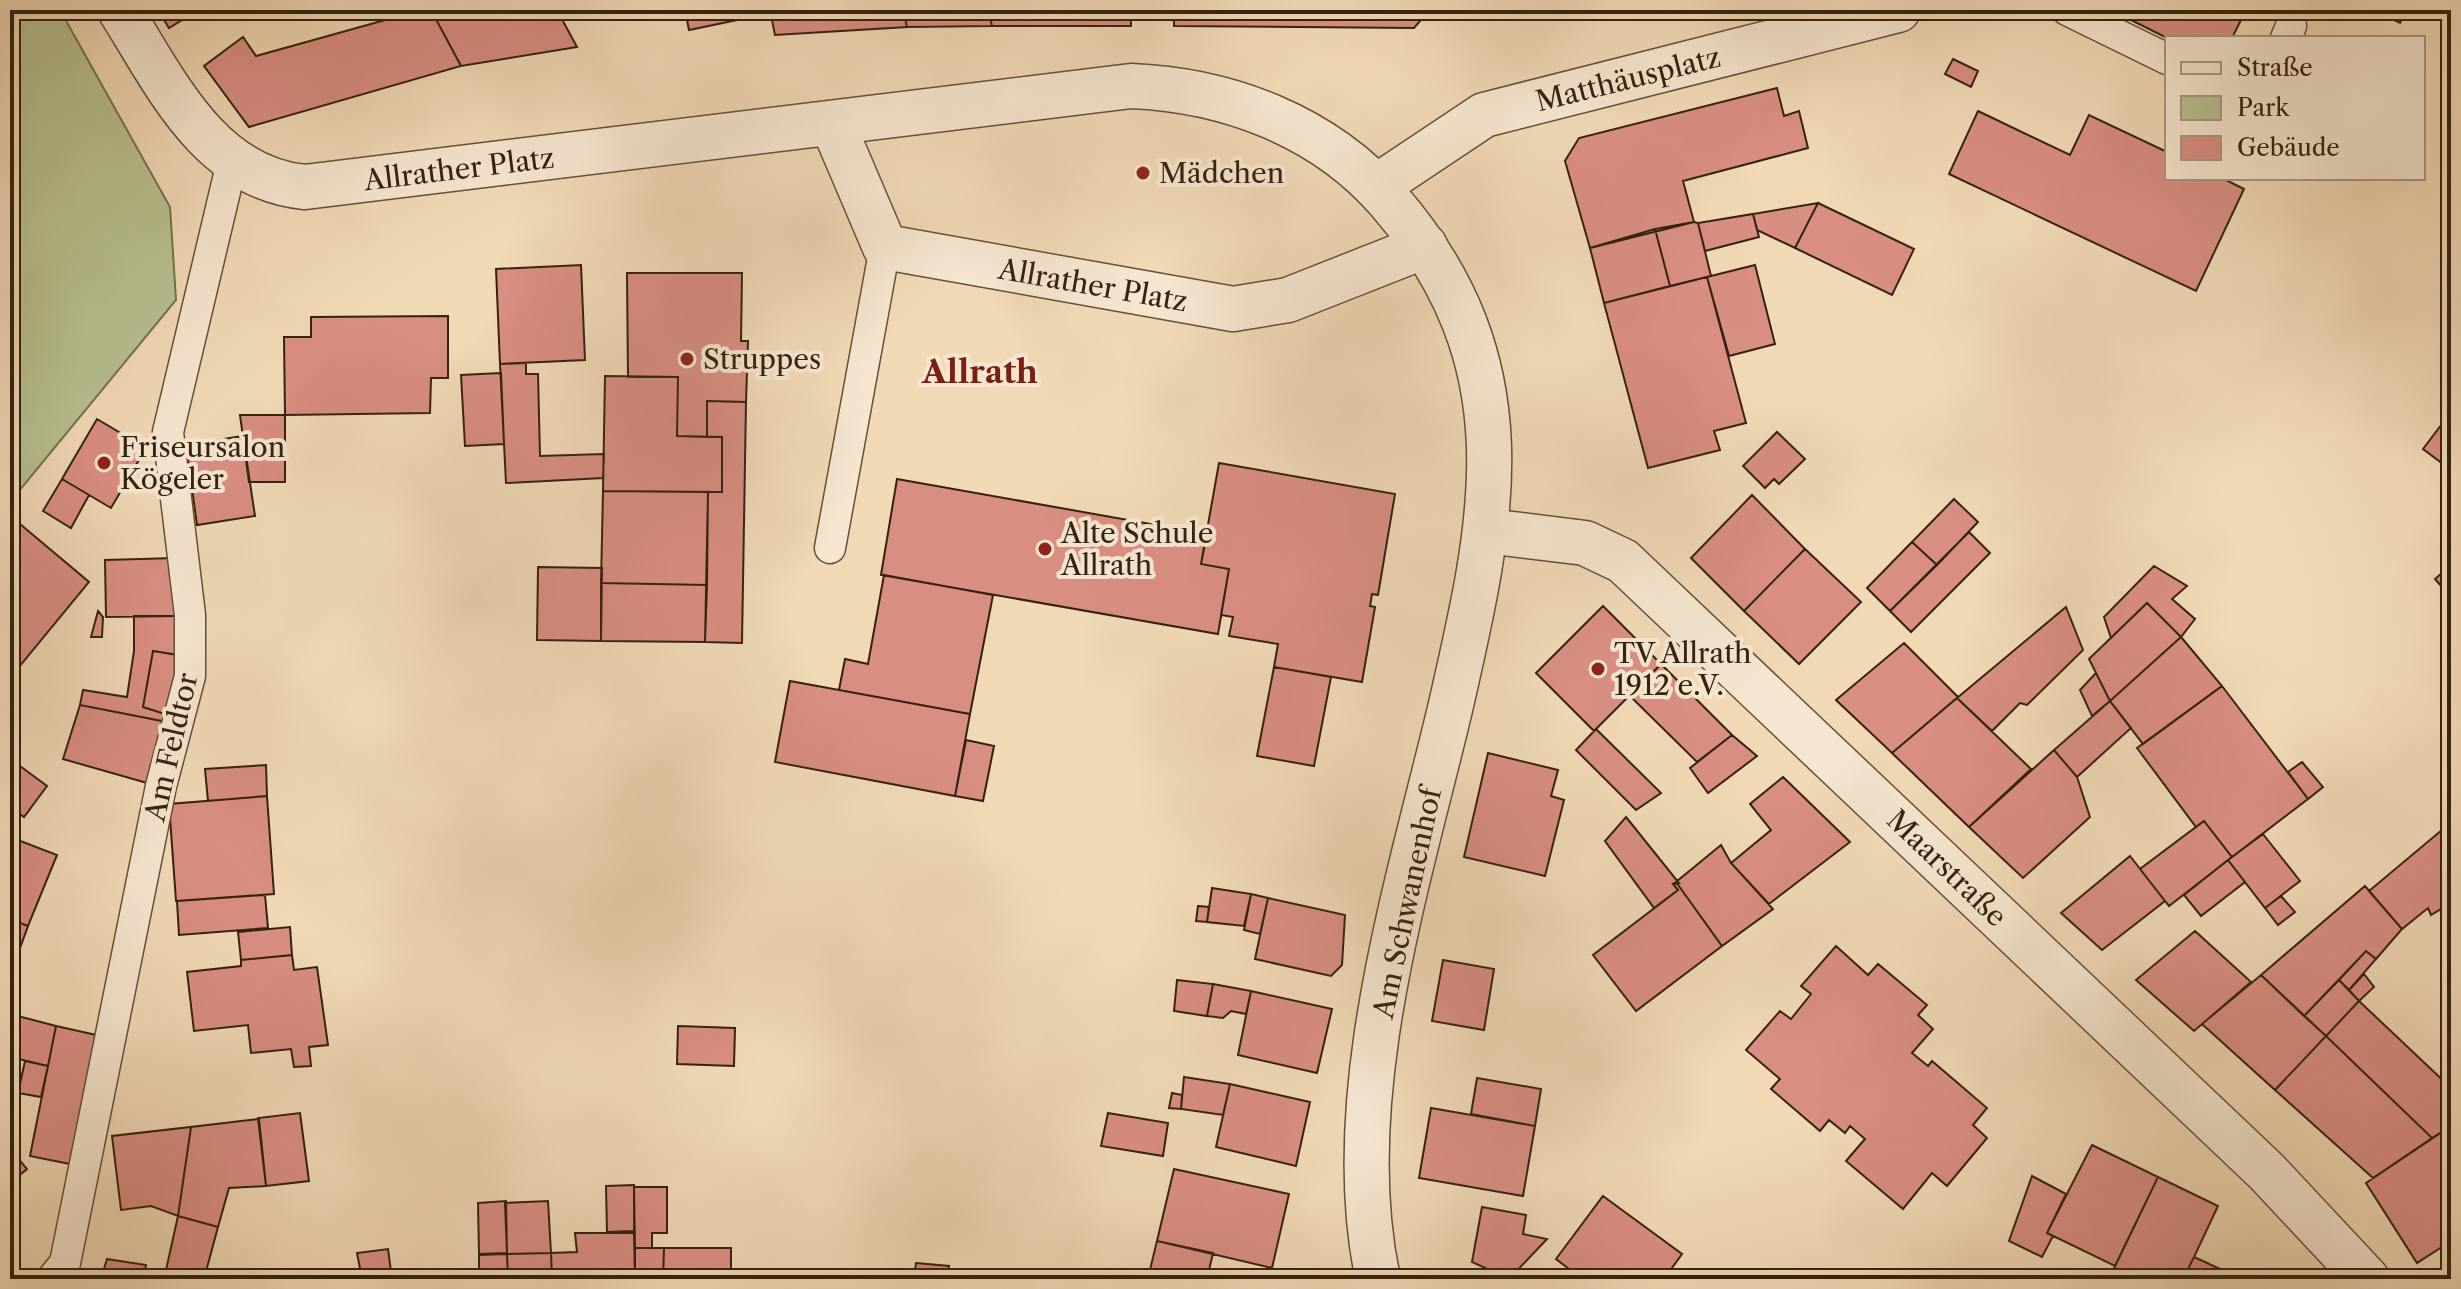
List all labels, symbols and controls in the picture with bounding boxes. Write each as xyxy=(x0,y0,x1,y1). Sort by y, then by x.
legend xyxy=(2165,36,2425,180)
street label: Matthäusplatz xyxy=(1532,40,1724,118)
text: Straße xyxy=(2237,53,2313,82)
text: Park xyxy=(2237,93,2290,122)
text: Gebäude xyxy=(2237,133,2340,162)
street label: Allrather Platz xyxy=(361,140,556,198)
place label: Mädchen xyxy=(1159,156,1284,190)
marker: Mädchen xyxy=(1134,164,1152,182)
street label: Allrather Platz xyxy=(995,251,1190,318)
place label: Struppes xyxy=(703,342,821,376)
marker: Struppes xyxy=(678,350,696,368)
district label: Allrath xyxy=(921,352,1038,391)
place label: Friseursalon Kögeler xyxy=(120,430,285,496)
marker: Friseursalon Kögeler xyxy=(95,454,113,472)
place label: Alte Schule Allrath xyxy=(1060,516,1213,582)
marker: Alte Schule Allrath xyxy=(1036,540,1054,558)
place label: TV Allrath 1912 e.V. xyxy=(1614,636,1752,702)
marker: TV Allrath 1912 e.V. xyxy=(1589,660,1607,678)
street label: Am Feldtor xyxy=(137,669,205,825)
street label: Am Schwanenhof xyxy=(1366,782,1449,1022)
street label: Maarstraße xyxy=(1880,803,2014,933)

